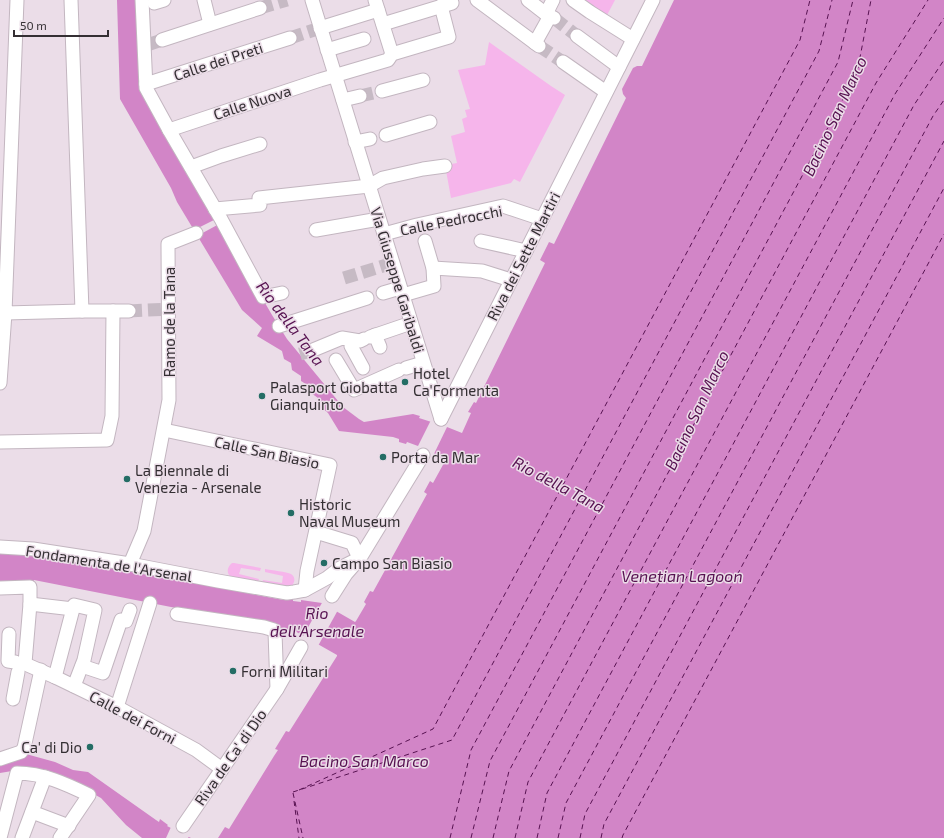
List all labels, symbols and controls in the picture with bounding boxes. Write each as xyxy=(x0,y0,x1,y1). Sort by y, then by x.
scale bar xyxy=(14,12,108,38)
text: 50 m xyxy=(20,18,47,32)
street label: Calle dei Preti xyxy=(171,38,265,84)
water label: Bacino San Marco xyxy=(798,53,870,179)
street label: Calle Nuova xyxy=(211,81,293,123)
street label: Riva dei Sette Martiri xyxy=(483,189,563,323)
street label: Calle Pedrocchi xyxy=(398,201,504,239)
street label: Via Giuseppe Garibaldi xyxy=(367,205,429,355)
street label: Ramo de la Tana xyxy=(160,267,178,377)
water label: Rio della Tana xyxy=(253,277,329,369)
water label: Bacino San Marco xyxy=(660,347,732,473)
place label: Hotel Ca'Formenta xyxy=(413,364,499,399)
marker: Hotel Ca'Formenta xyxy=(400,377,410,387)
place label: Palasport Giobatta Gianquinto xyxy=(270,378,398,413)
marker: Palasport Giobatta Gianquinto xyxy=(257,391,267,401)
street label: Calle San Biasio xyxy=(213,432,321,472)
place label: Porta da Mar xyxy=(391,448,479,466)
marker: Porta da Mar xyxy=(378,452,388,462)
water label: Rio della Tana xyxy=(510,452,608,516)
place label: La Biennale di Venezia - Arsenale xyxy=(135,461,262,496)
marker: La Biennale di Venezia - Arsenale xyxy=(122,474,132,484)
place label: Historic Naval Museum xyxy=(299,495,400,530)
marker: Historic Naval Museum xyxy=(286,508,296,518)
street label: Fondamenta de l'Arsenal xyxy=(24,541,194,585)
place label: Campo San Biasio xyxy=(332,554,452,572)
marker: Campo San Biasio xyxy=(319,558,329,568)
water label: Venetian Lagoon xyxy=(621,566,743,585)
water label: Rio dell'Arsenale xyxy=(270,603,364,640)
place label: Forni Militari xyxy=(241,662,328,680)
marker: Forni Militari xyxy=(228,666,238,676)
street label: Calle dei Forni xyxy=(87,687,179,747)
street label: Riva de Ca' di Dio xyxy=(190,705,270,809)
place label: Ca' di Dio xyxy=(21,738,82,756)
marker: Ca' di Dio xyxy=(85,742,95,752)
water label: Bacino San Marco xyxy=(299,751,429,770)

